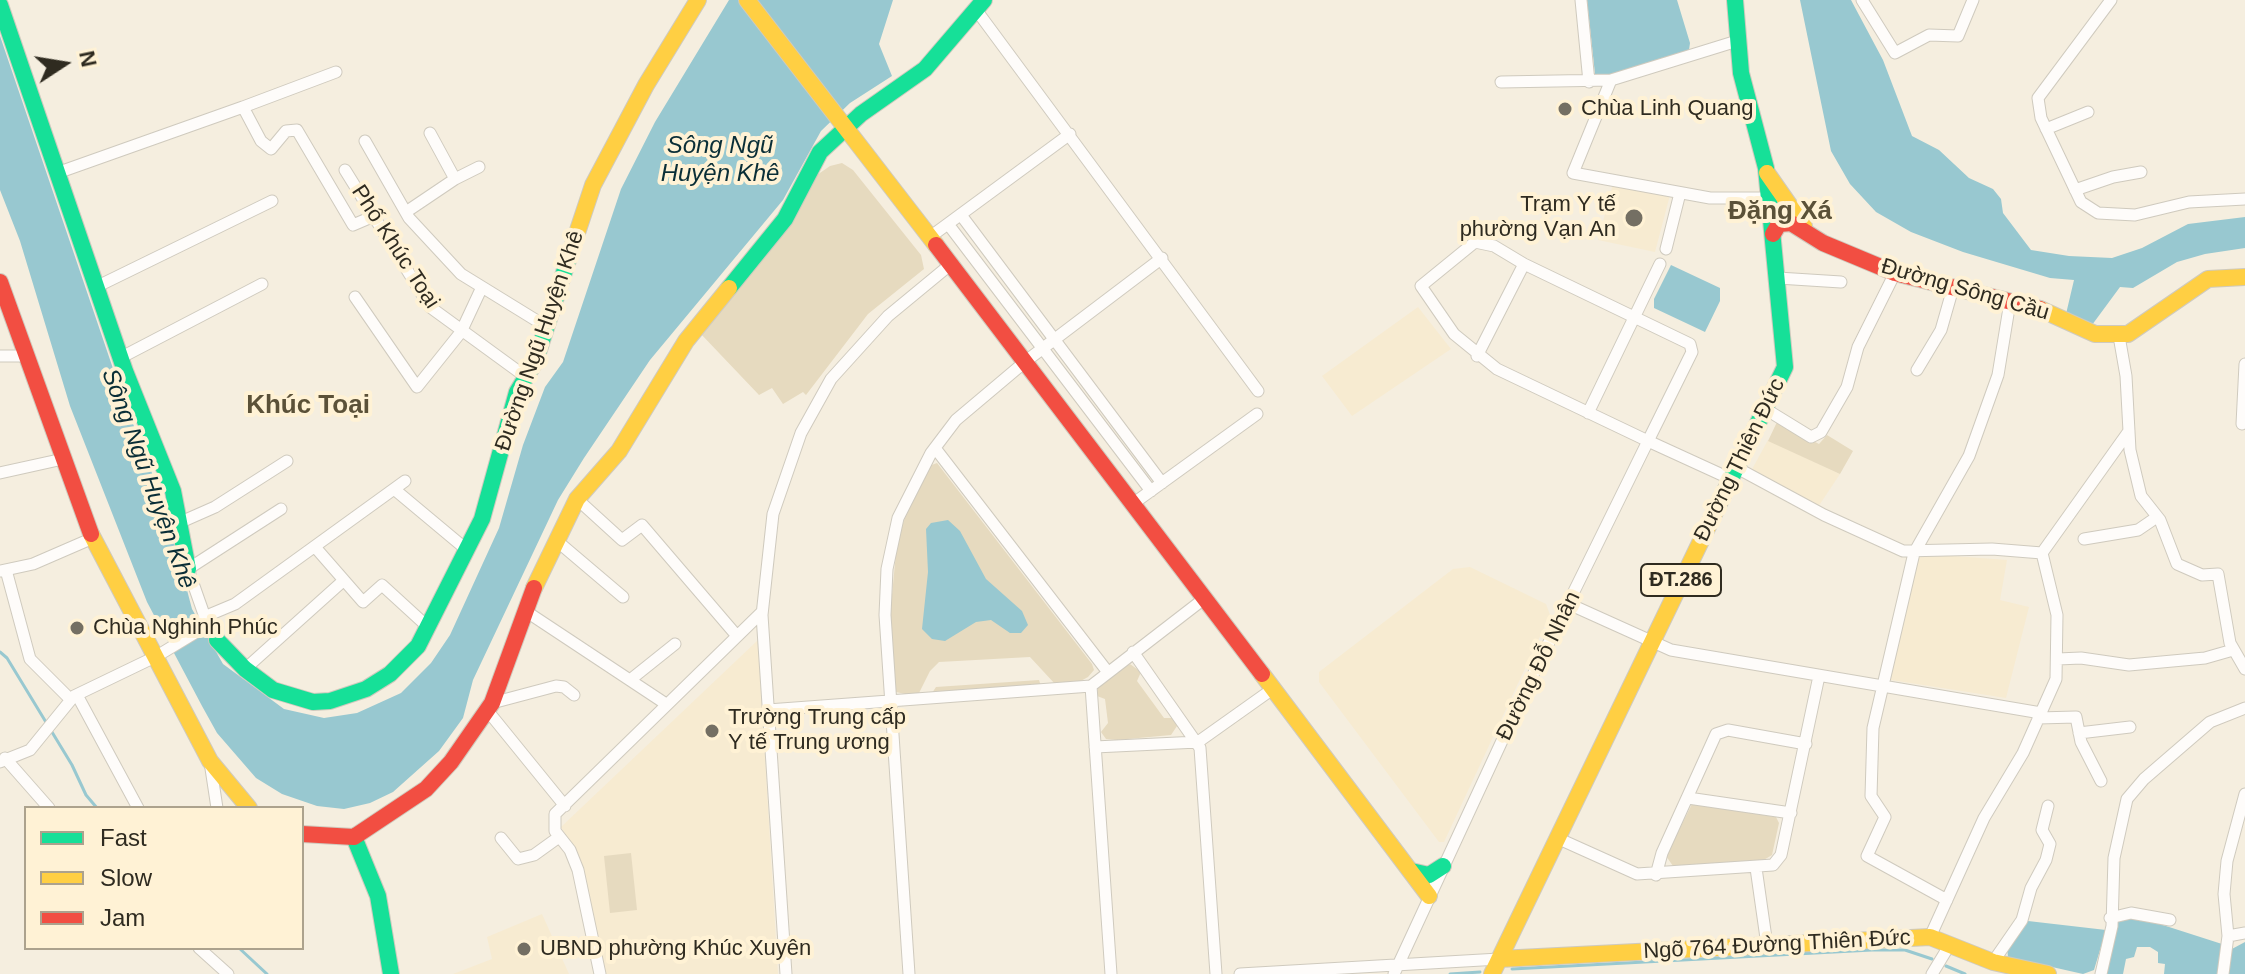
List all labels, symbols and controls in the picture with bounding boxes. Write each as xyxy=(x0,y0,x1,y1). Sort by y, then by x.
north arrow xyxy=(24,24,104,104)
text: N xyxy=(74,49,102,69)
place label: Chùa Linh Quang xyxy=(1581,96,1753,122)
marker: Chùa Linh Quang xyxy=(1556,100,1574,118)
water label: Sông Ngũ Huyện Khê xyxy=(661,132,779,188)
street label: Phố Khúc Toại xyxy=(345,180,445,314)
place label: Trạm Y tế phường Vạn An xyxy=(1460,192,1616,244)
district label: Đặng Xá xyxy=(1728,196,1832,228)
marker: Trạm Y tế phường Vạn An xyxy=(1623,207,1645,229)
street label: Đường Ngũ Huyện Khê xyxy=(490,228,590,454)
street label: Đường Sông Cầu xyxy=(1878,253,2052,327)
water label: Sông Ngũ Huyện Khê xyxy=(95,365,201,593)
street label: Đường Thiên Đức xyxy=(1689,374,1791,546)
district label: Khúc Toại xyxy=(246,390,370,422)
road number: ĐT.286 xyxy=(1641,564,1721,596)
street label: Đường Đỗ Nhân xyxy=(1492,587,1586,745)
place label: Chùa Nghinh Phúc xyxy=(93,615,278,641)
marker: Chùa Nghinh Phúc xyxy=(68,619,86,637)
place label: Trường Trung cấp Y tế Trung ương xyxy=(728,705,906,756)
marker: Trường Trung cấp Y tế Trung ương xyxy=(703,722,721,740)
legend xyxy=(24,806,304,950)
text: Fast xyxy=(100,824,147,851)
text: Slow xyxy=(100,864,152,891)
text: Jam xyxy=(100,904,145,931)
street label: Ngõ 764 Đường Thiên Đức xyxy=(1643,925,1911,965)
place label: UBND phường Khúc Xuyên xyxy=(540,936,811,962)
marker: UBND phường Khúc Xuyên xyxy=(515,940,533,958)

